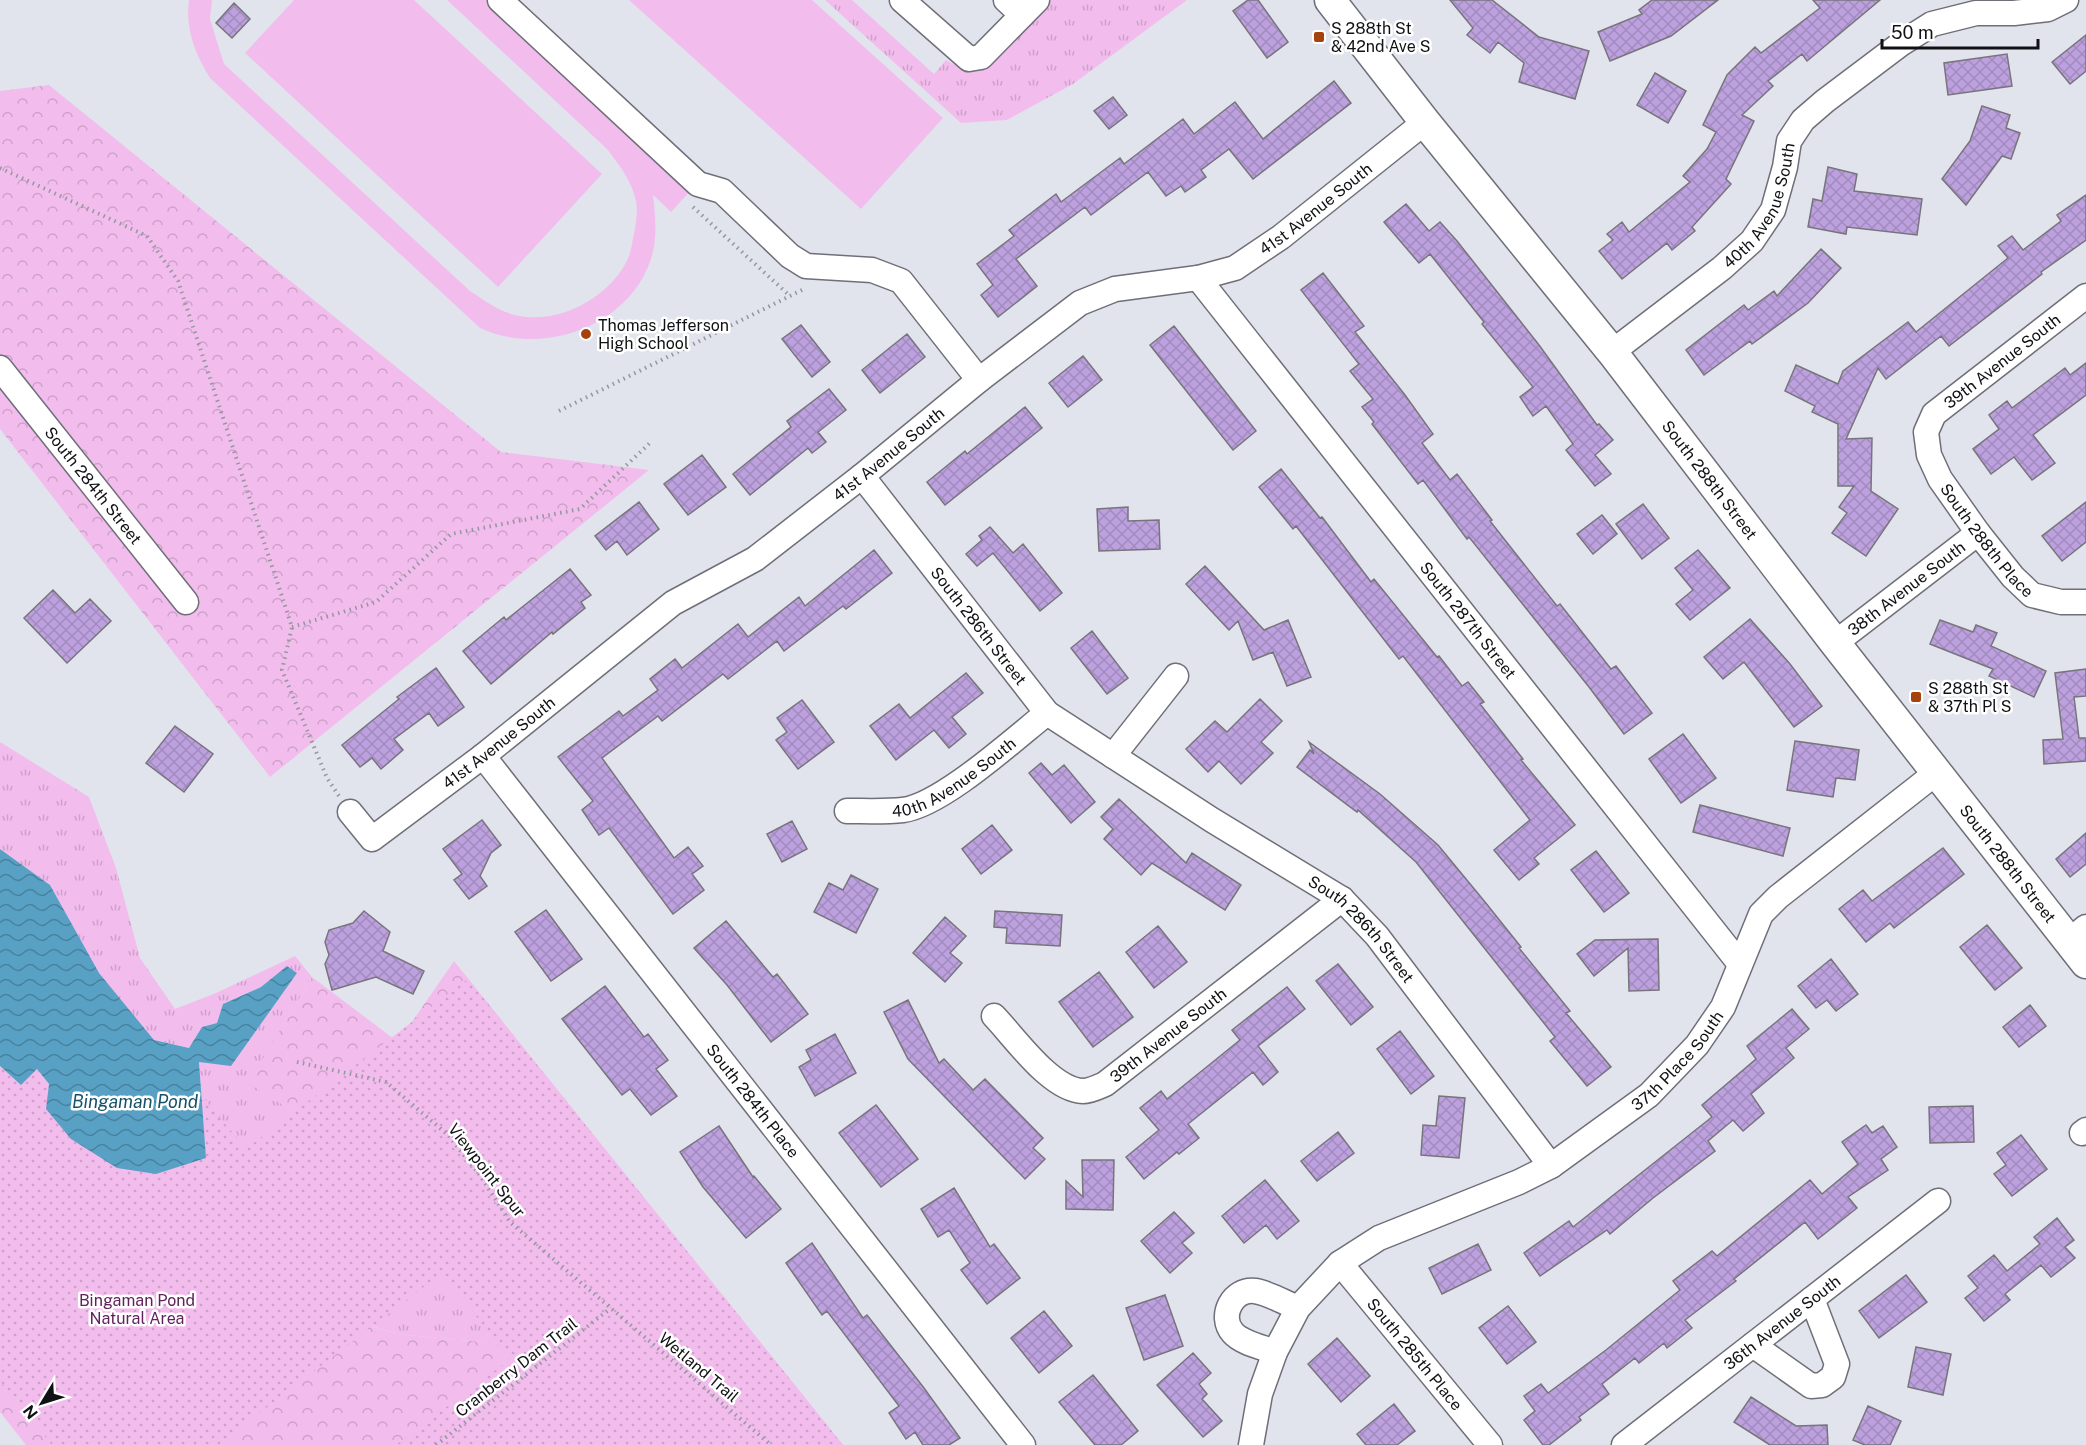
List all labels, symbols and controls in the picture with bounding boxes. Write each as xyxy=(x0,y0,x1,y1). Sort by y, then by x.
scale bar xyxy=(1882,12,2038,50)
place label: S 288th St & 42nd Ave S xyxy=(1331,19,1430,56)
text: 50 m xyxy=(1891,22,1934,43)
marker: S 288th St & 42nd Ave S xyxy=(1312,30,1326,44)
street label: 40th Avenue South xyxy=(1719,142,1799,273)
street label: 41st Avenue South xyxy=(1256,159,1376,259)
street label: 39th Avenue South xyxy=(1940,310,2064,413)
place label: Thomas Jefferson High School xyxy=(598,316,729,353)
marker: Thomas Jefferson High School xyxy=(579,327,593,341)
street label: 41st Avenue South xyxy=(829,404,948,505)
street label: South 288th Street xyxy=(1658,417,1761,543)
street label: South 284th Street xyxy=(41,423,145,548)
street label: South 288th Place xyxy=(1936,480,2037,601)
street label: 38th Avenue South xyxy=(1844,537,1969,640)
street label: South 287th Street xyxy=(1416,558,1520,683)
street label: South 286th Street xyxy=(927,563,1030,689)
place label: S 288th St & 37th Pl S xyxy=(1928,679,2012,716)
marker: S 288th St & 37th Pl S xyxy=(1909,690,1923,704)
street label: 41st Avenue South xyxy=(439,693,559,793)
street label: 40th Avenue South xyxy=(891,734,1020,821)
street label: South 288th Street xyxy=(1955,801,2060,927)
street label: South 286th Street xyxy=(1305,872,1418,987)
street label: 39th Avenue South xyxy=(1106,984,1230,1087)
street label: 37th Place South xyxy=(1628,1007,1728,1115)
street label: South 284th Place xyxy=(702,1040,803,1162)
water label: Bingaman Pond xyxy=(72,1091,199,1112)
street label: Viewpoint Spur xyxy=(444,1120,529,1221)
street label: 36th Avenue South xyxy=(1720,1271,1844,1374)
park label: Bingaman Pond Natural Area xyxy=(79,1291,195,1328)
street label: South 285th Place xyxy=(1363,1295,1466,1414)
street label: Cranberry Dam Trail xyxy=(452,1314,581,1421)
street label: Wetland Trail xyxy=(655,1328,743,1406)
north arrow xyxy=(12,1373,72,1433)
text: N xyxy=(19,1401,42,1423)

